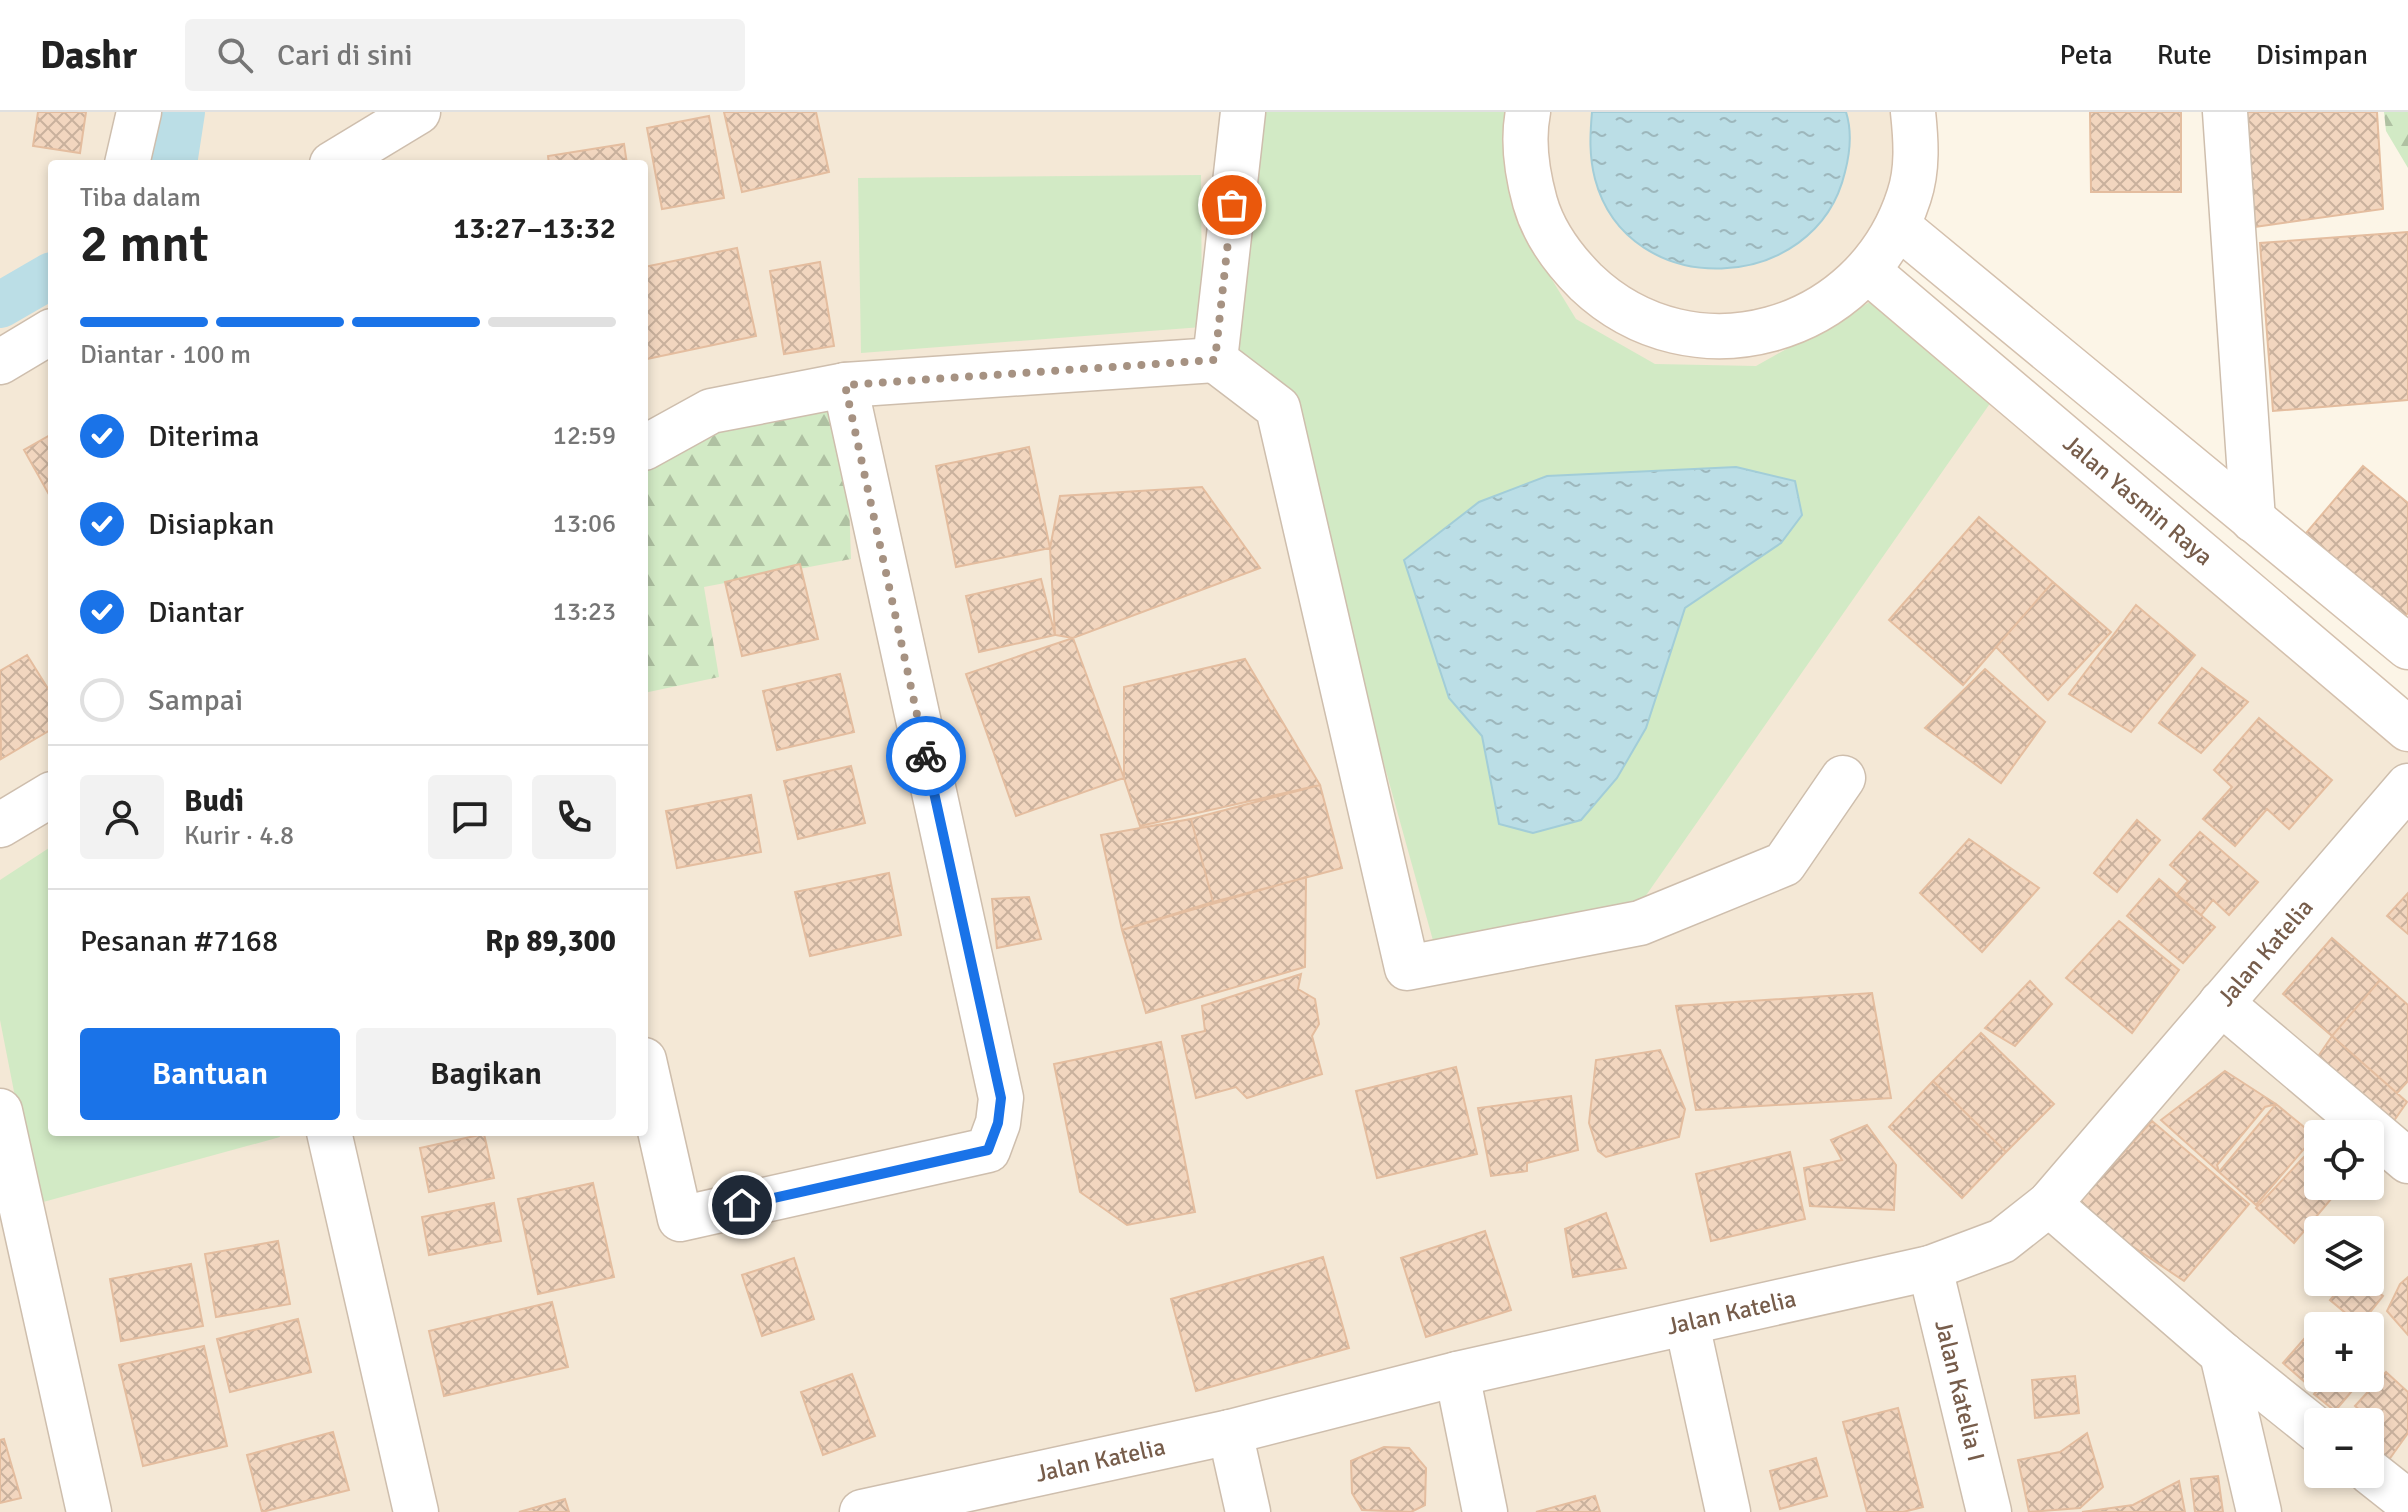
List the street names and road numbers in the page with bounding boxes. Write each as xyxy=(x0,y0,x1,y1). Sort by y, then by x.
street label: Jalan Yasmin Raya xyxy=(2057,428,2219,572)
street label: Jalan Katelia xyxy=(2211,893,2319,1012)
street label: Jalan Katelia xyxy=(1664,1283,1799,1342)
street label: Jalan Katelia I xyxy=(1928,1317,1991,1464)
street label: Jalan Katelia xyxy=(1033,1431,1168,1489)

